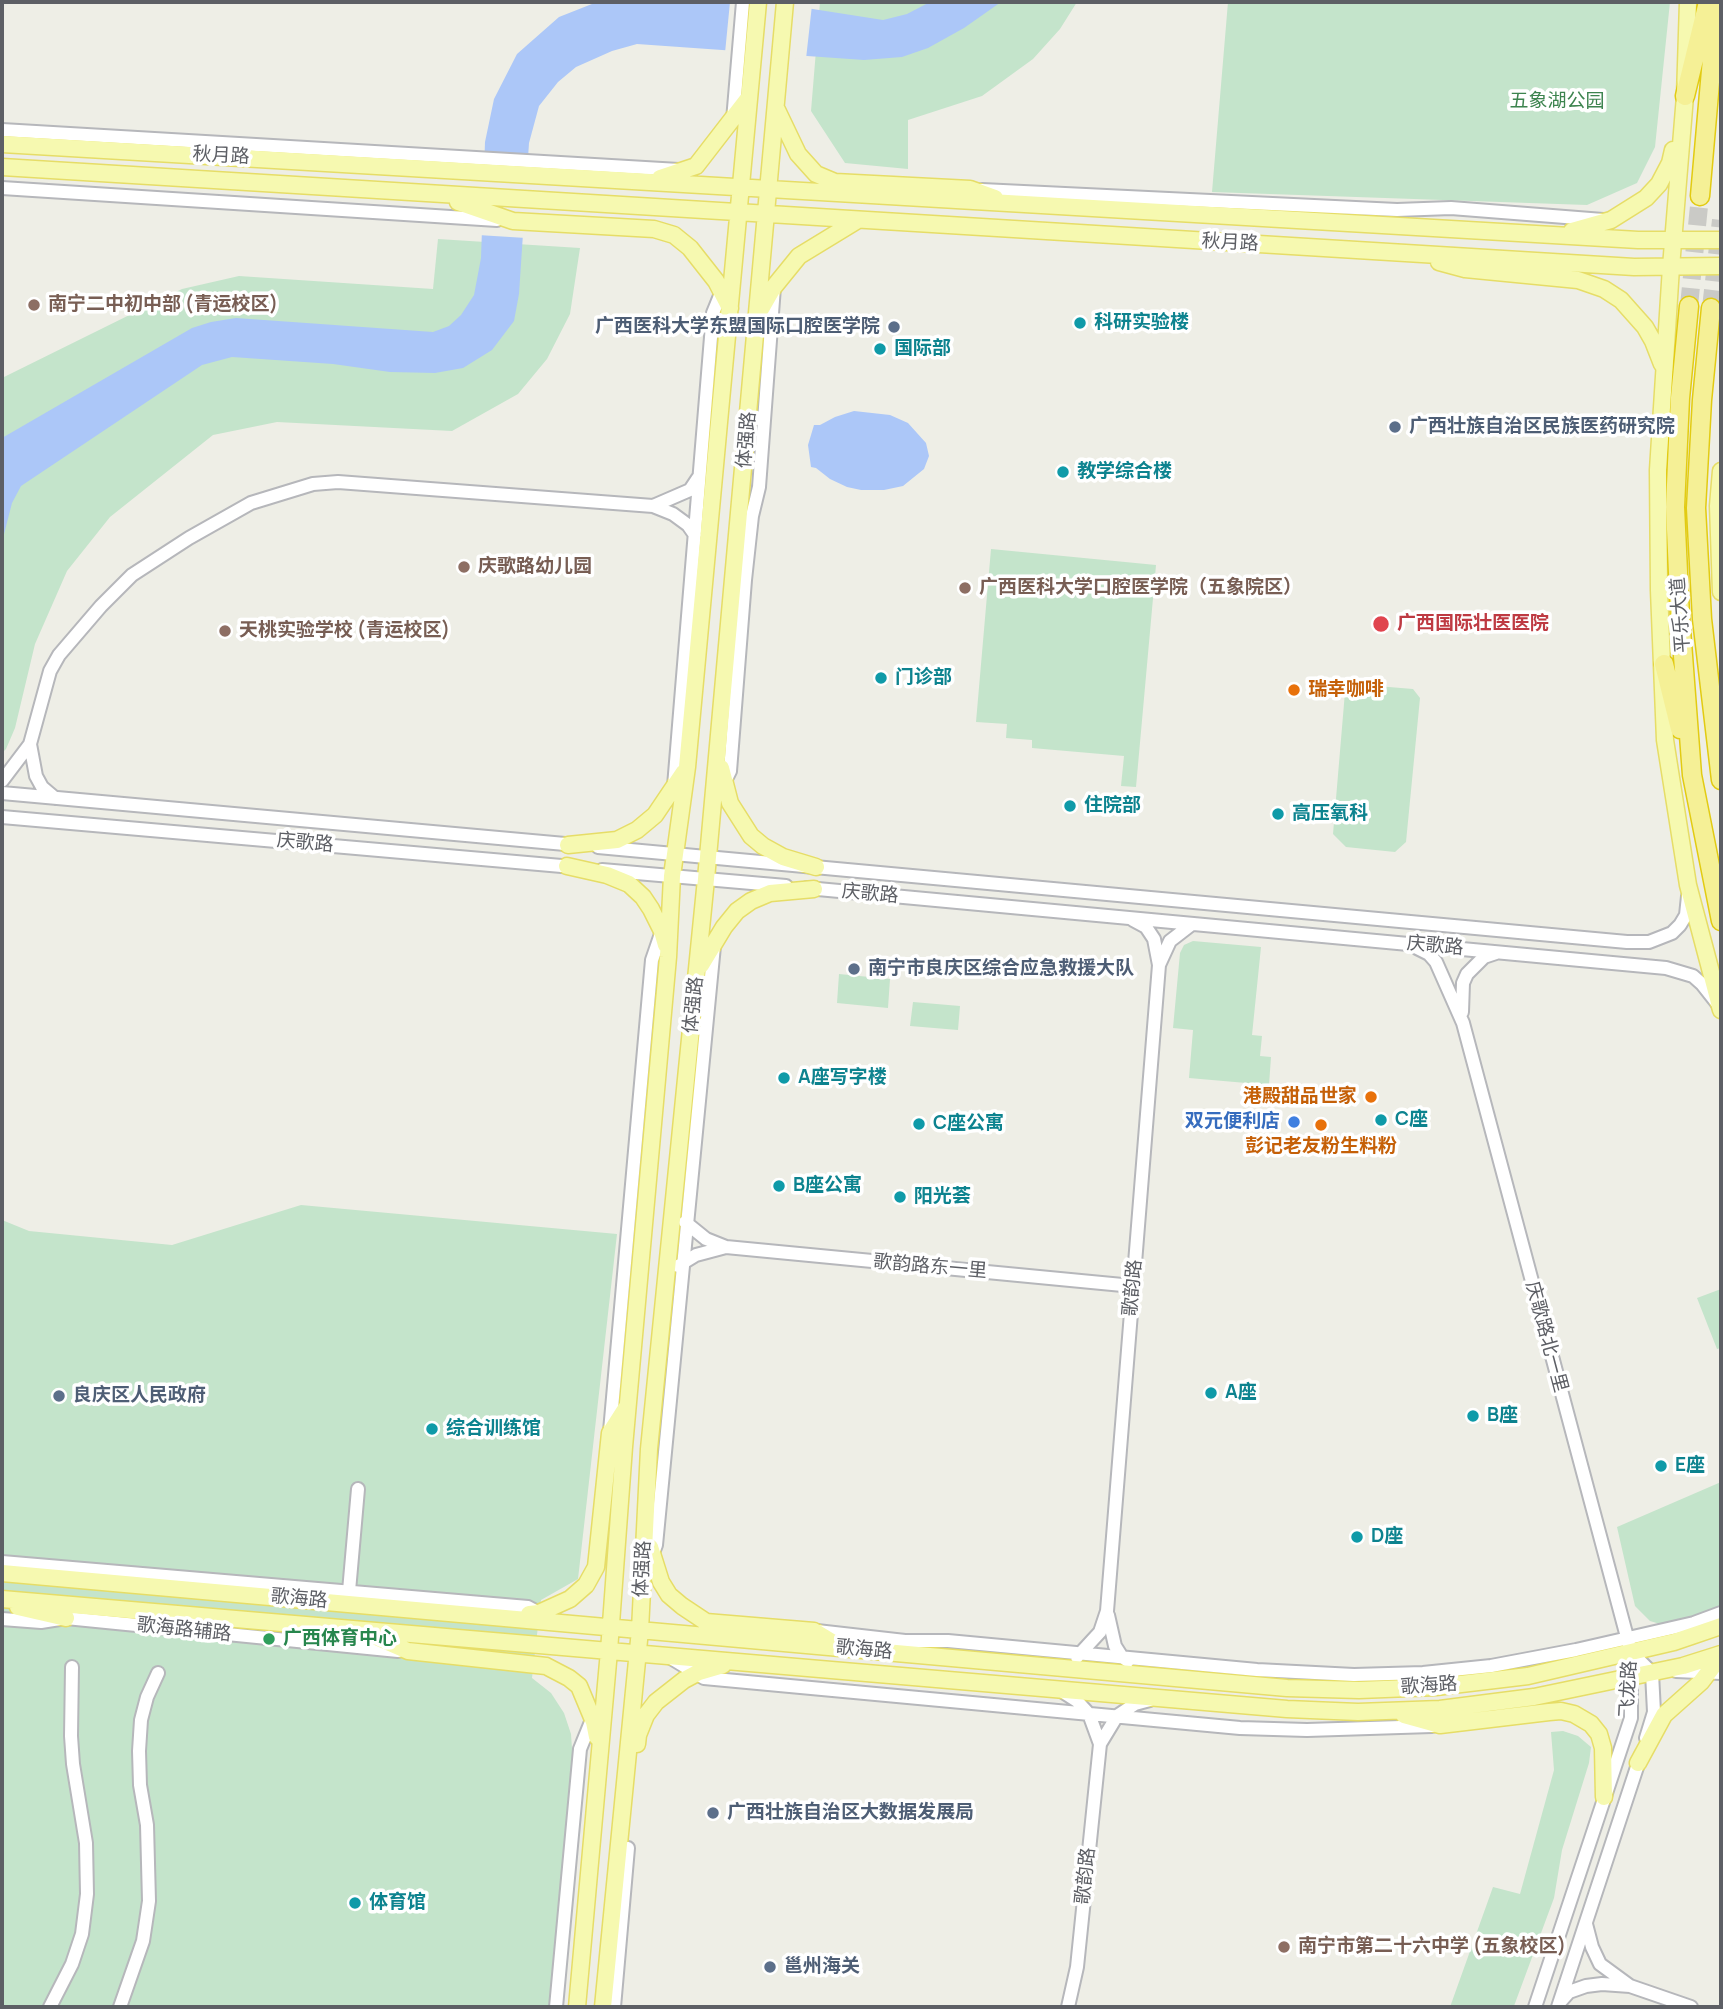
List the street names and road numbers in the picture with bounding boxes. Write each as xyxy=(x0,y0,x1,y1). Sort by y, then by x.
street label: 秋月路 xyxy=(192,143,250,169)
street label: 秋月路 xyxy=(1201,230,1259,256)
street label: 体强路 xyxy=(733,411,761,469)
street label: 平乐大道 xyxy=(1667,576,1695,654)
street label: 庆歌路 xyxy=(276,829,334,857)
street label: 庆歌路 xyxy=(841,880,899,908)
street label: 庆歌路 xyxy=(1406,932,1464,960)
street label: 体强路 xyxy=(680,975,708,1035)
street label: 歌韵路东一里 xyxy=(872,1251,988,1283)
street label: 歌韵路 xyxy=(1119,1259,1147,1317)
street label: 庆歌路北一里 xyxy=(1520,1279,1572,1395)
street label: 体强路 xyxy=(630,1540,656,1598)
street label: 歌海路 xyxy=(270,1585,328,1613)
street label: 歌海路辅路 xyxy=(136,1614,232,1646)
street label: 歌海路 xyxy=(835,1636,893,1664)
street label: 飞龙路 xyxy=(1616,1660,1642,1718)
street label: 歌海路 xyxy=(1400,1673,1458,1699)
street label: 歌韵路 xyxy=(1072,1846,1100,1906)

